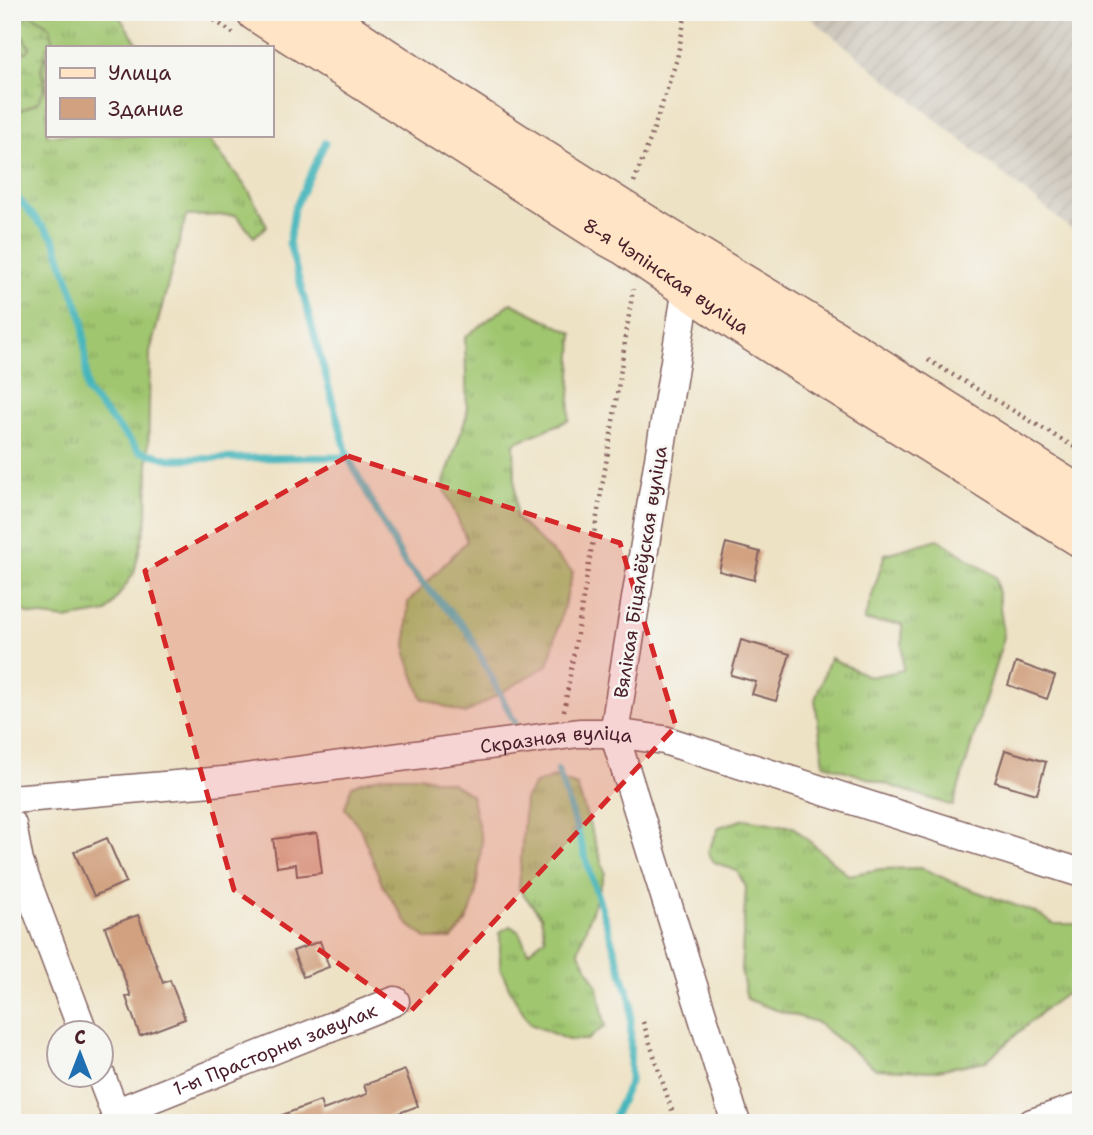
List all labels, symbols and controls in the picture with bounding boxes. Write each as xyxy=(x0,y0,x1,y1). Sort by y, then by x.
legend xyxy=(46,46,273,136)
text: Улица xyxy=(108,59,171,87)
text: Здание xyxy=(108,95,184,123)
street label: 8-я Чэпінская вуліца xyxy=(578,213,755,340)
street label: Вялікая Біцялёўская вуліца xyxy=(608,444,673,700)
street label: Скразная вуліца xyxy=(478,720,634,759)
street label: 1-ы Прасторны завулак xyxy=(169,998,381,1102)
north arrow xyxy=(46,1020,116,1090)
text: С xyxy=(74,1025,86,1050)

